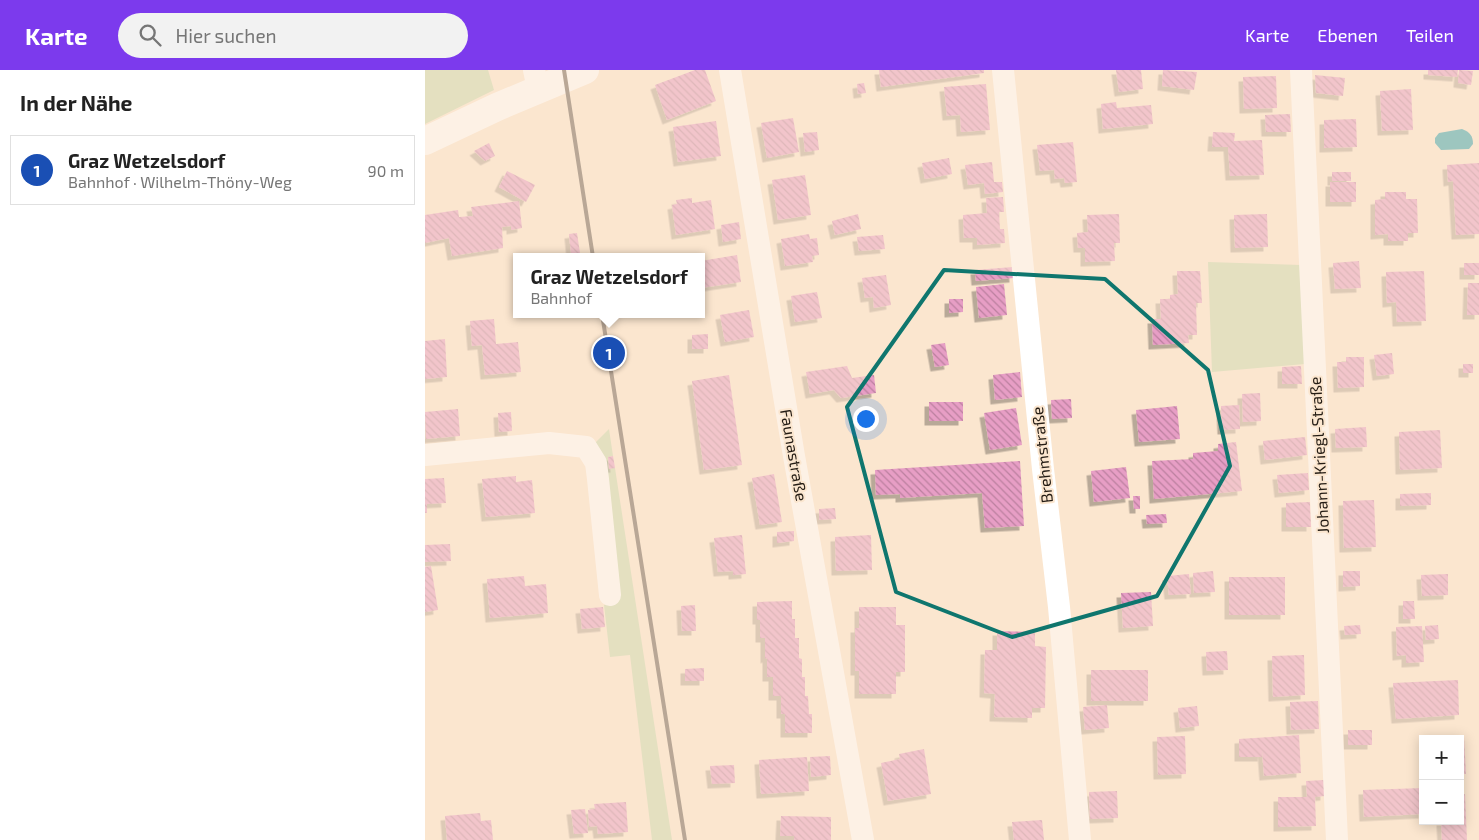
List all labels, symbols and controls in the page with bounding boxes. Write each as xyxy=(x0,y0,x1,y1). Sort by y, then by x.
search box xyxy=(118,13,468,58)
text: Karte xyxy=(25,21,88,50)
icon: search xyxy=(136,21,164,49)
text: Hier suchen xyxy=(176,24,277,47)
text: Karte xyxy=(1245,24,1289,46)
text: Ebenen xyxy=(1317,24,1378,46)
text: Teilen xyxy=(1406,24,1454,46)
text: In der Nähe xyxy=(20,90,132,115)
text: Graz Wetzelsdorf xyxy=(68,149,225,172)
text: 1 xyxy=(34,161,40,180)
text: 90 m xyxy=(368,161,404,180)
text: Bahnhof · Wilhelm-Thöny-Weg xyxy=(68,172,292,191)
popup xyxy=(513,253,705,318)
text: Graz Wetzelsdorf xyxy=(530,265,688,288)
text: Bahnhof xyxy=(530,288,592,307)
pin: 1 xyxy=(593,334,625,372)
street label: Johann-Kriegl-Straße xyxy=(1305,376,1332,534)
your location xyxy=(853,406,879,432)
street label: Brehmstraße xyxy=(1027,406,1056,504)
street label: Faunastraße xyxy=(777,407,812,502)
map controls xyxy=(1419,735,1464,825)
button: + xyxy=(1419,735,1464,780)
button: − xyxy=(1419,780,1464,825)

